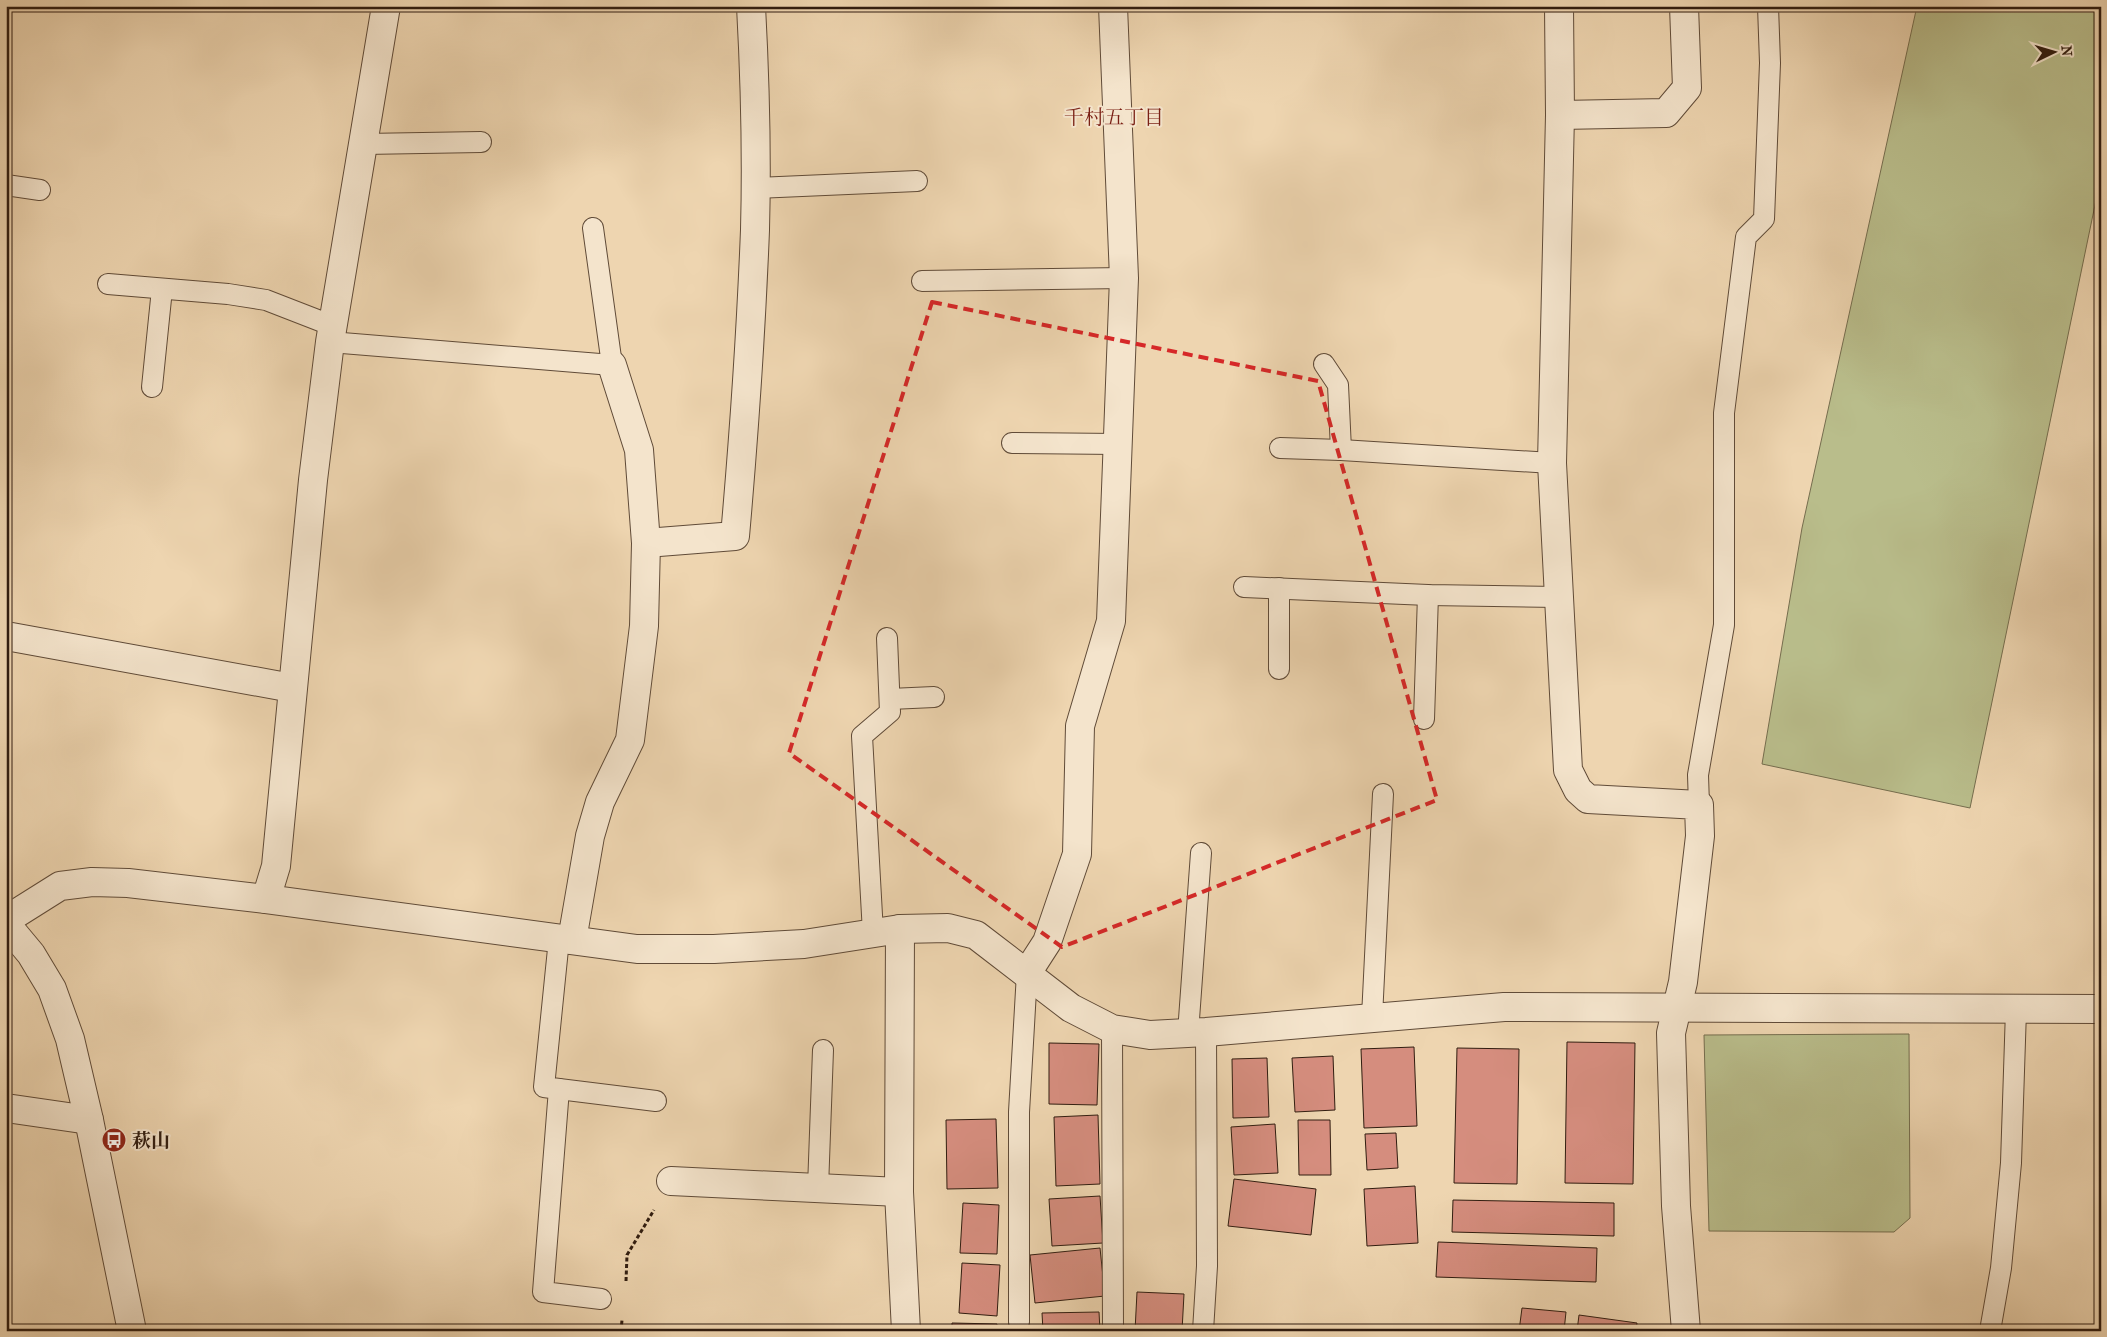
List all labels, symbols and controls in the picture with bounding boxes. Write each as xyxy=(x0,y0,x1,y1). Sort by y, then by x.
north arrow xyxy=(2030,28,2080,78)
text: N xyxy=(2058,45,2075,57)
district label: 千村五丁目 xyxy=(1064,106,1164,129)
bus stop icon: 萩山 xyxy=(101,1127,127,1153)
place label: 萩山 xyxy=(132,1130,170,1152)

